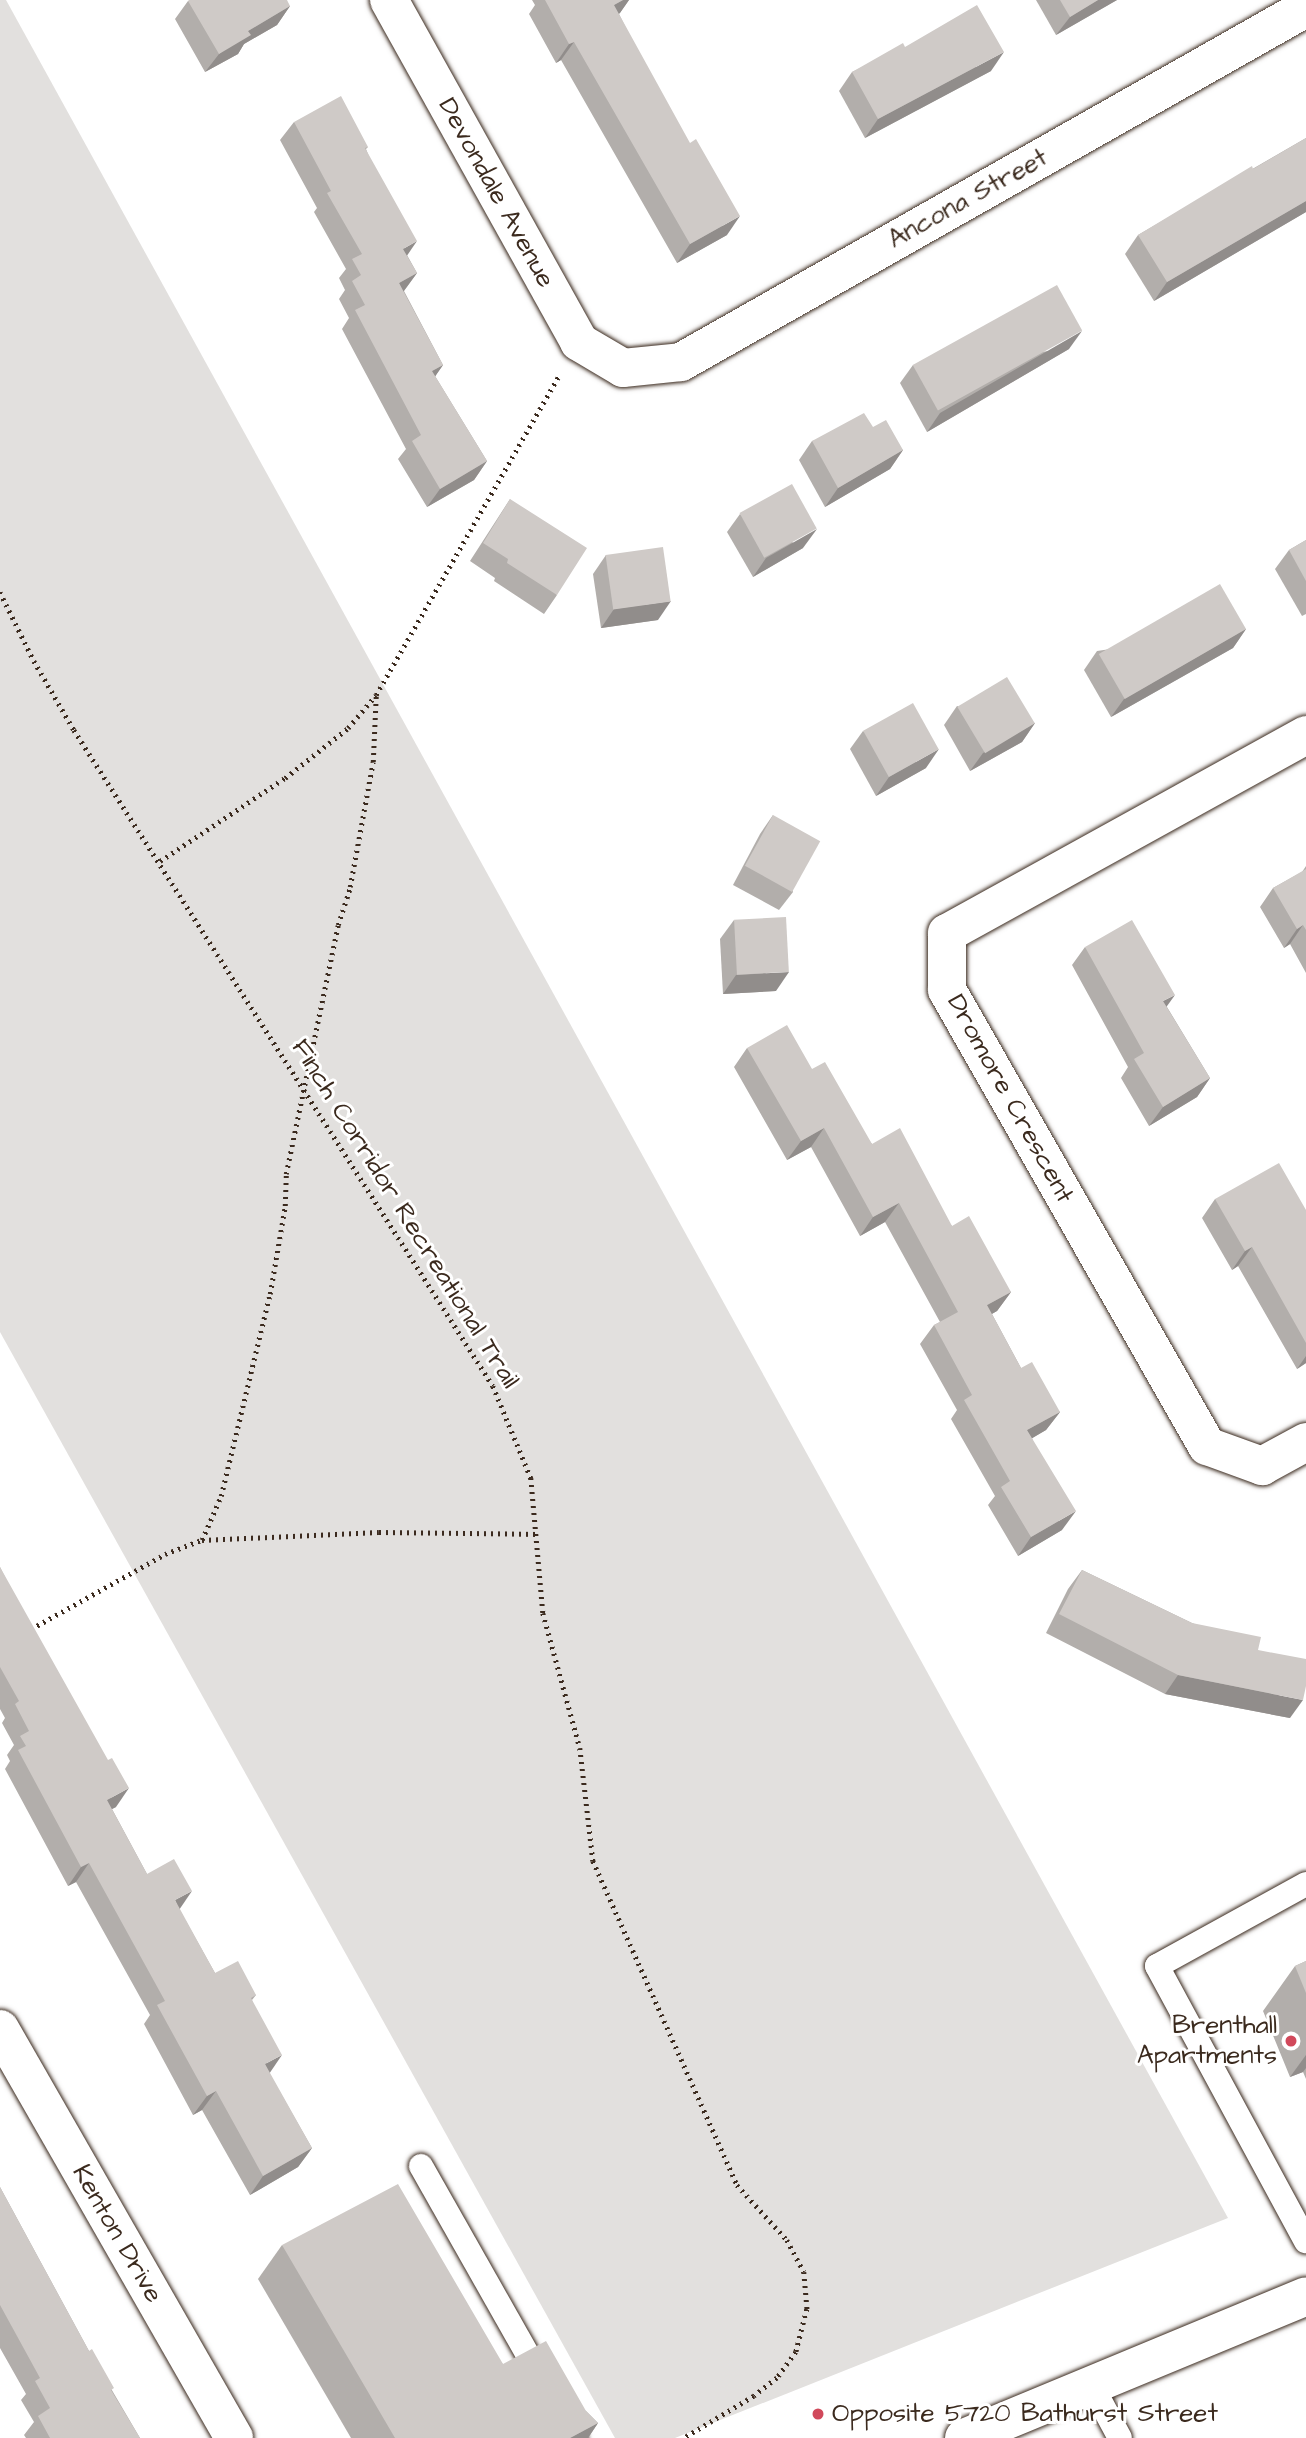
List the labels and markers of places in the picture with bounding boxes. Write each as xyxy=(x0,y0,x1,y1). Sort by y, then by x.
place label: Brenthall Apartments xyxy=(1137,2010,1277,2072)
marker: Brenthall Apartments xyxy=(1283,2033,1299,2049)
place label: Opposite 5720 Bathurst Street xyxy=(832,2398,1218,2430)
marker: Opposite 5720 Bathurst Street xyxy=(810,2406,826,2422)

